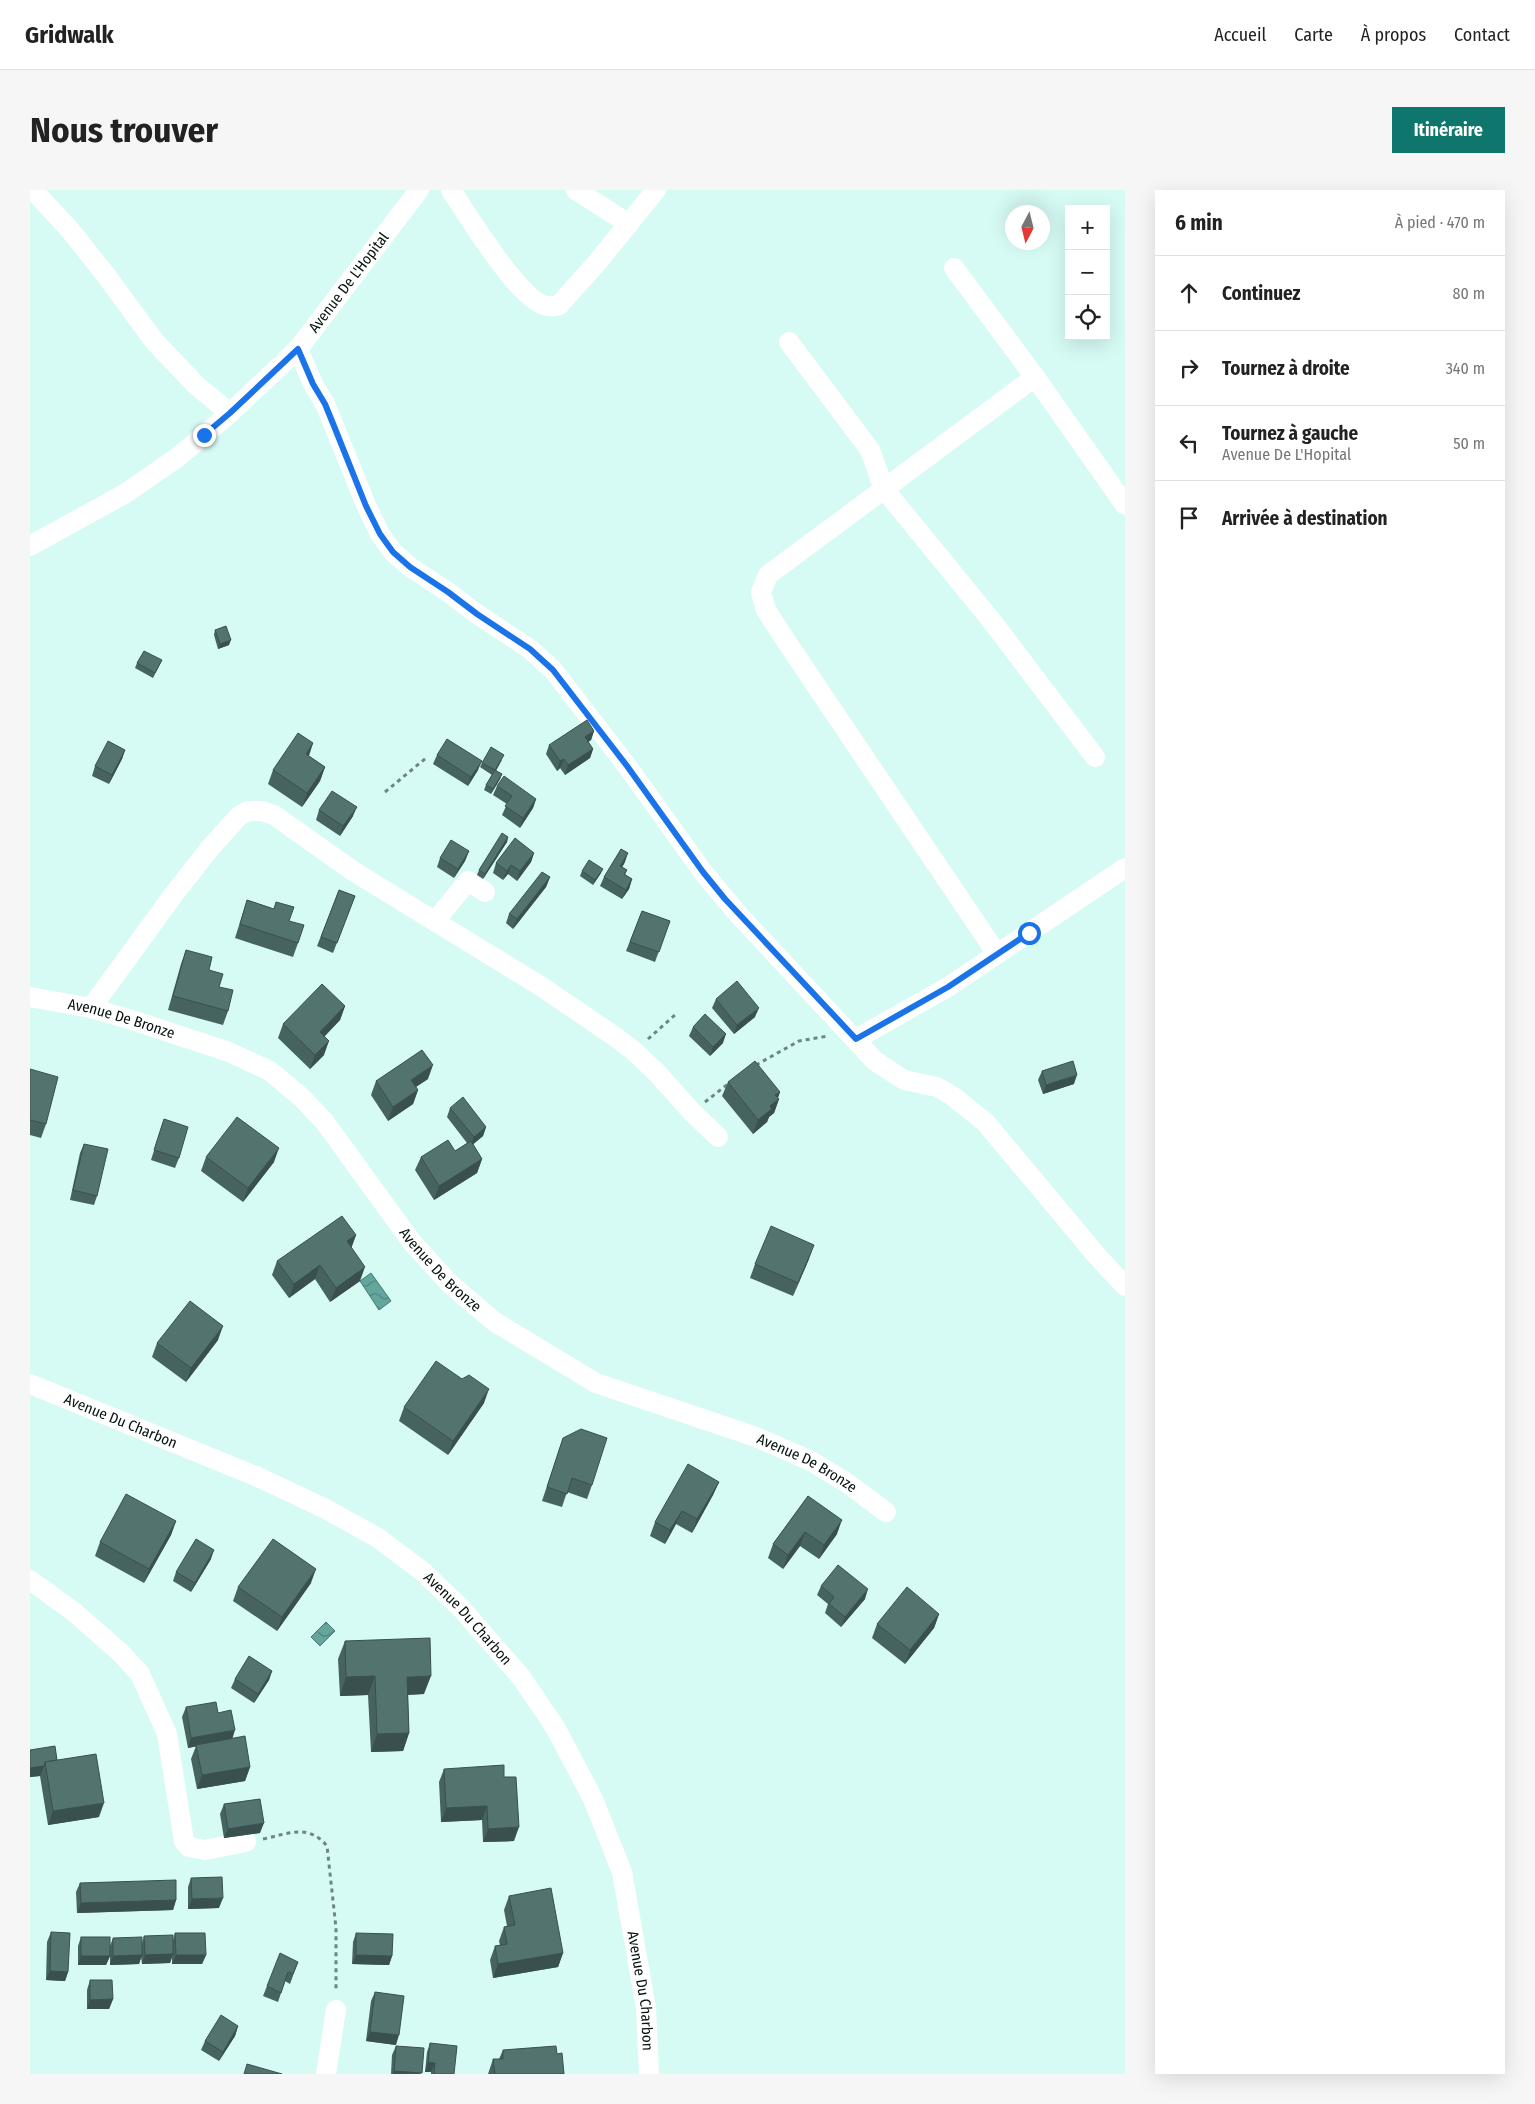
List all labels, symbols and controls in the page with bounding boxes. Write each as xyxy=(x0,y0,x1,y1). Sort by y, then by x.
text: Gridwalk xyxy=(25,21,114,49)
text: Accueil xyxy=(1214,24,1266,46)
text: Carte xyxy=(1294,24,1333,46)
text: À propos xyxy=(1361,24,1426,46)
text: Contact xyxy=(1454,24,1510,46)
button: Itinéraire xyxy=(1392,107,1505,153)
text: Nous trouver xyxy=(30,109,218,151)
north arrow xyxy=(1005,205,1050,250)
map controls xyxy=(1065,205,1110,340)
button: + xyxy=(1065,205,1110,250)
text: 6 min xyxy=(1175,210,1223,236)
text: À pied · 470 m xyxy=(1395,213,1485,232)
street label: Avenue De L'Hopital xyxy=(305,229,393,336)
button: − xyxy=(1065,250,1110,295)
icon: ahead xyxy=(1175,279,1203,307)
text: Continuez xyxy=(1222,282,1301,305)
text: 80 m xyxy=(1453,284,1485,303)
button: locate xyxy=(1065,295,1110,340)
icon: right xyxy=(1175,354,1203,382)
text: Tournez à droite xyxy=(1222,357,1350,380)
text: 340 m xyxy=(1446,359,1485,378)
text: Tournez à gauche xyxy=(1222,422,1358,445)
route end xyxy=(193,424,216,447)
icon: left xyxy=(1175,429,1203,457)
text: 50 m xyxy=(1453,434,1485,453)
text: Avenue De L'Hopital xyxy=(1222,445,1351,464)
icon: arrive xyxy=(1175,504,1203,532)
text: Arrivée à destination xyxy=(1222,507,1388,530)
route start xyxy=(1018,922,1041,945)
street label: Avenue De Bronze xyxy=(67,995,177,1043)
street label: Avenue De Bronze xyxy=(395,1224,485,1316)
street label: Avenue Du Charbon xyxy=(62,1390,180,1452)
street label: Avenue De Bronze xyxy=(754,1430,861,1496)
street label: Avenue Du Charbon xyxy=(420,1568,515,1669)
street label: Avenue Du Charbon xyxy=(624,1930,657,2051)

